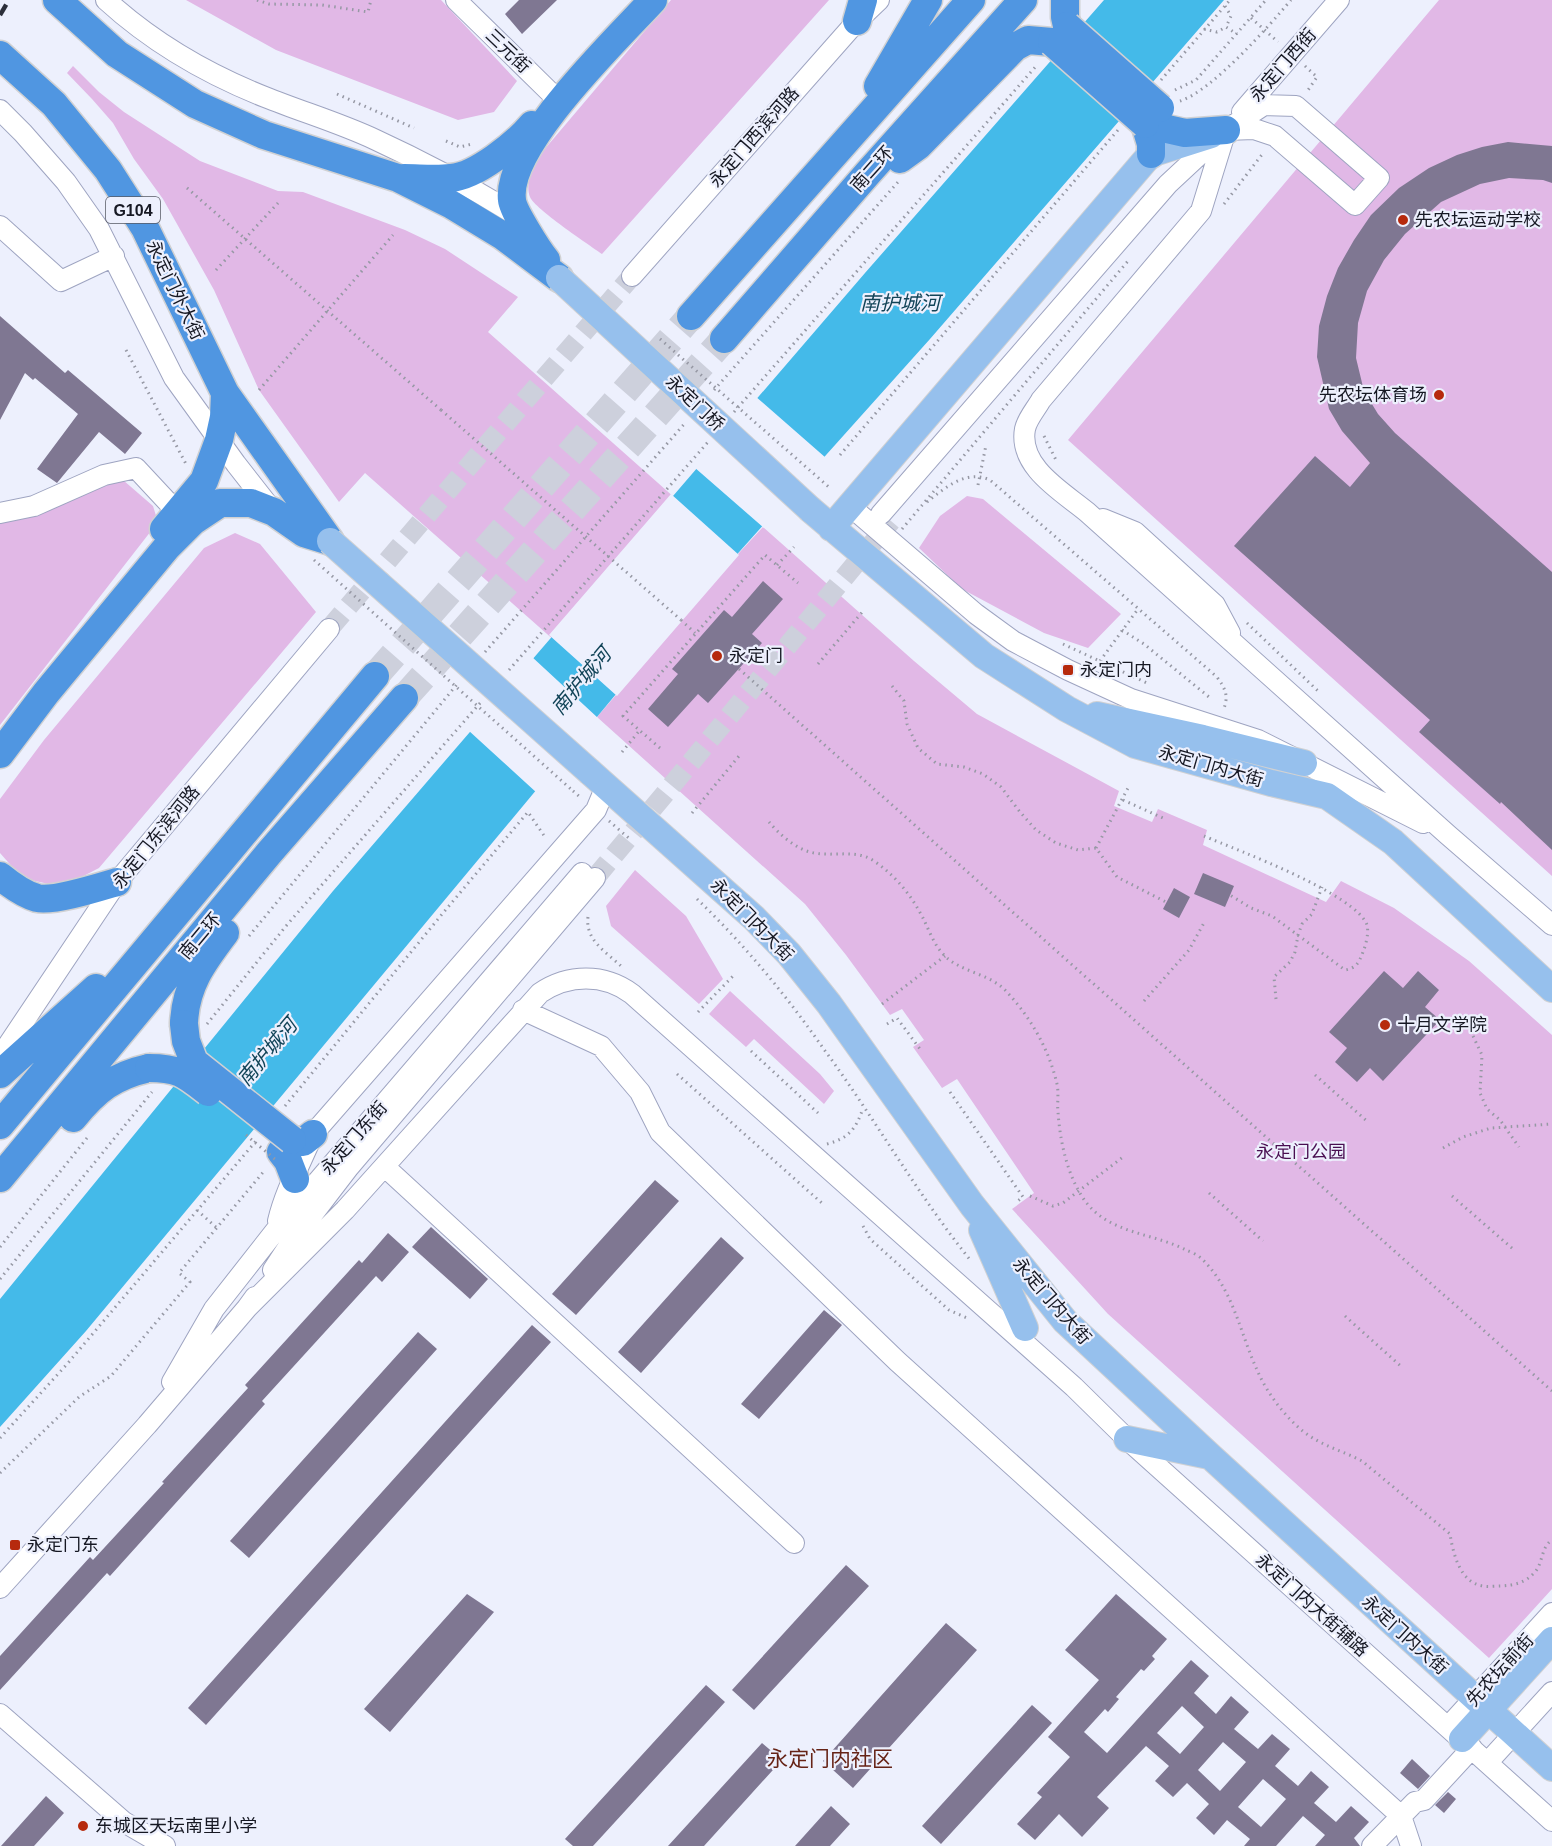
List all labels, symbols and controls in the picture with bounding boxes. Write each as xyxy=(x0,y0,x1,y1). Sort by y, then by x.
street label: 永定门西街 xyxy=(1246,24,1320,106)
street label: 三元街 xyxy=(482,25,534,77)
street label: 永定门西滨河路 xyxy=(705,83,803,191)
street label: 南二环 xyxy=(847,142,897,196)
road number: G104 xyxy=(106,197,160,223)
place label: 先农坛运动学校 xyxy=(1415,210,1541,230)
marker: 先农坛运动学校 xyxy=(1396,213,1410,227)
street label: 永定门外大街 xyxy=(142,237,208,343)
water label: 南护城河 xyxy=(860,292,944,314)
street label: 永定门桥 xyxy=(662,371,728,435)
place label: 先农坛体育场 xyxy=(1319,385,1427,405)
marker: 先农坛体育场 xyxy=(1432,388,1446,402)
water label: 南护城河 xyxy=(547,640,618,719)
place label: 永定门 xyxy=(729,646,783,666)
marker: 永定门 xyxy=(710,649,724,663)
place label: 永定门内 xyxy=(1080,660,1152,680)
marker: 永定门内 xyxy=(1061,663,1075,677)
street label: 永定门内大街 xyxy=(1156,742,1266,790)
street label: 永定门东滨河路 xyxy=(109,782,203,892)
street label: 永定门内大街 xyxy=(707,875,797,965)
street label: 南二环 xyxy=(175,909,225,963)
water label: 南护城河 xyxy=(233,1011,304,1090)
place label: 十月文学院 xyxy=(1397,1015,1487,1035)
marker: 十月文学院 xyxy=(1378,1018,1392,1032)
street label: 永定门东街 xyxy=(317,1097,391,1179)
park label: 永定门公园 xyxy=(1256,1142,1346,1162)
street label: 永定门内大街 xyxy=(1009,1254,1095,1348)
place label: 永定门东 xyxy=(27,1535,99,1555)
marker: 永定门东 xyxy=(8,1538,22,1552)
street label: 永定门内大街辅路 xyxy=(1252,1549,1372,1661)
street label: 永定门内大街 xyxy=(1358,1591,1452,1679)
street label: 先农坛前街 xyxy=(1462,1630,1538,1710)
district label: 永定门内社区 xyxy=(767,1747,893,1770)
place label: 东城区天坛南里小学 xyxy=(95,1816,257,1836)
marker: 东城区天坛南里小学 xyxy=(76,1819,90,1833)

